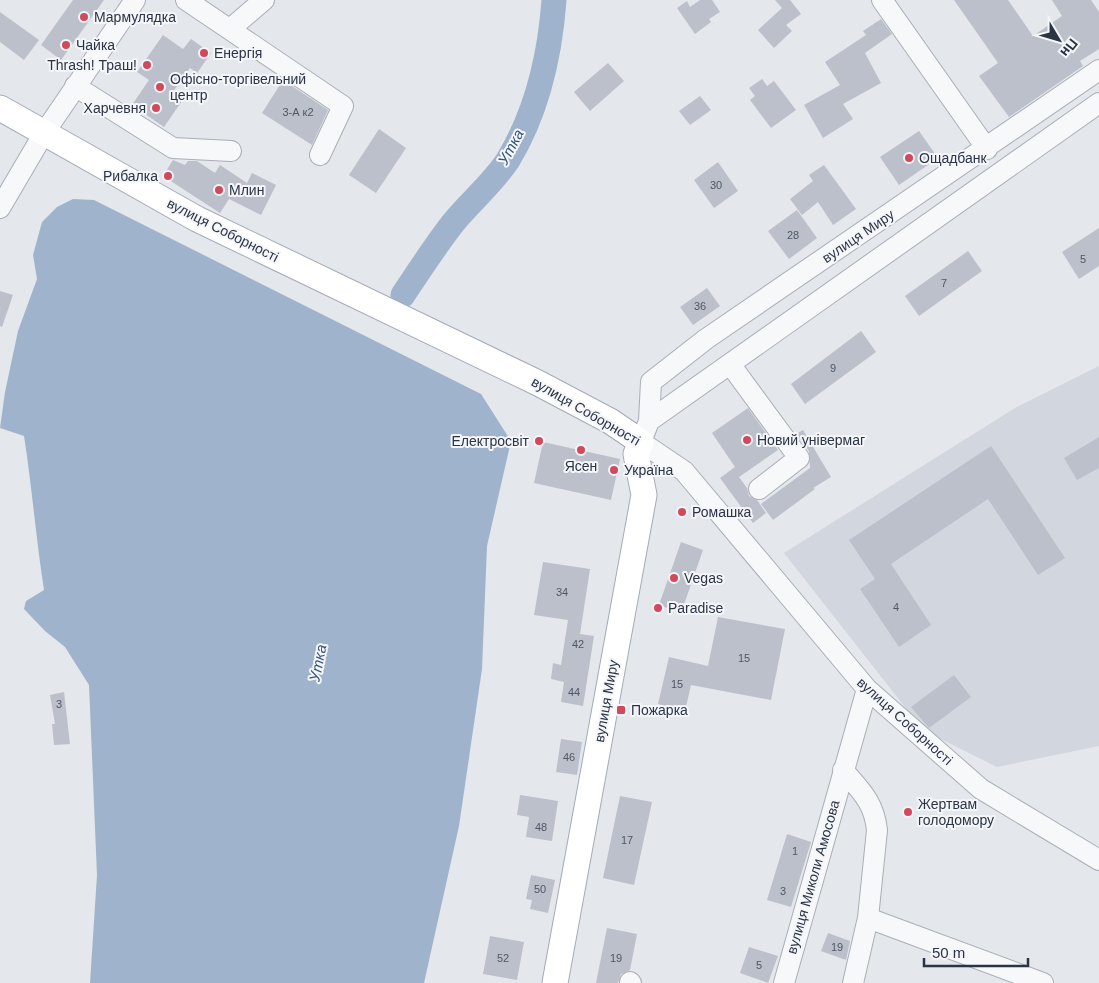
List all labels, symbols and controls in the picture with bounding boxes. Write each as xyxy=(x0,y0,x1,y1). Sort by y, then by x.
place label: Мармулядка xyxy=(94,9,176,25)
marker: Мармулядка xyxy=(78,11,90,23)
north arrow xyxy=(1034,15,1084,65)
text: Пн xyxy=(1057,36,1081,60)
place label: Чайка xyxy=(76,37,115,53)
marker: Чайка xyxy=(60,39,72,51)
place label: Енергія xyxy=(214,45,262,61)
marker: Енергія xyxy=(198,47,210,59)
place label: Thrash! Траш! xyxy=(47,57,137,73)
marker: Thrash! Траш! xyxy=(141,59,153,71)
place label: Офісно-торгівельний центр xyxy=(170,71,306,103)
marker: Офісно-торгівельний центр xyxy=(154,81,166,93)
place label: Харчевня xyxy=(84,100,146,116)
marker: Харчевня xyxy=(150,102,162,114)
house number: 3-А к2 xyxy=(282,106,314,118)
water label: Утка xyxy=(494,126,527,168)
place label: Ощадбанк xyxy=(919,150,988,166)
marker: Ощадбанк xyxy=(903,152,915,164)
place label: Рибалка xyxy=(103,168,158,184)
marker: Рибалка xyxy=(162,170,174,182)
house number: 30 xyxy=(710,179,722,191)
place label: Млин xyxy=(229,182,264,198)
marker: Млин xyxy=(213,184,225,196)
street label: вулиця Соборності xyxy=(165,195,281,265)
street label: вулиця Миру xyxy=(819,206,897,266)
house number: 28 xyxy=(787,229,799,241)
house number: 5 xyxy=(1080,253,1086,265)
house number: 7 xyxy=(941,277,947,289)
house number: 36 xyxy=(694,300,706,312)
house number: 9 xyxy=(830,362,836,374)
street label: вулиця Соборності xyxy=(529,373,643,449)
place label: Новий універмаг xyxy=(757,432,865,448)
place label: Електросвіт xyxy=(451,433,530,449)
marker: Новий універмаг xyxy=(741,434,753,446)
marker: Електросвіт xyxy=(533,435,545,447)
marker: Ясен xyxy=(575,444,587,456)
place label: Ясен xyxy=(565,458,597,474)
place label: Україна xyxy=(624,462,674,478)
marker: Україна xyxy=(608,464,620,476)
place label: Ромашка xyxy=(692,504,752,520)
marker: Ромашка xyxy=(676,506,688,518)
place label: Vegas xyxy=(684,570,723,586)
marker: Vegas xyxy=(668,572,680,584)
house number: 34 xyxy=(556,586,568,598)
place label: Paradise xyxy=(668,600,723,616)
house number: 4 xyxy=(893,601,899,613)
marker: Paradise xyxy=(652,602,664,614)
house number: 42 xyxy=(572,638,584,650)
water label: Утка xyxy=(305,643,329,684)
house number: 15 xyxy=(738,652,750,664)
street label: вулиця Миру xyxy=(591,659,621,743)
street label: вулиця Соборності xyxy=(854,674,956,768)
house number: 15 xyxy=(671,678,683,690)
house number: 44 xyxy=(568,686,580,698)
house number: 3 xyxy=(56,698,62,710)
place label: Пожарка xyxy=(631,702,688,718)
marker: Пожарка xyxy=(615,704,627,716)
house number: 46 xyxy=(563,751,575,763)
place label: Жертвам голодомору xyxy=(918,796,994,828)
street label: вулиця Миколи Амосова xyxy=(783,798,843,956)
marker: Жертвам голодомору xyxy=(902,806,914,818)
house number: 48 xyxy=(535,821,547,833)
house number: 17 xyxy=(621,834,633,846)
house number: 1 xyxy=(792,845,798,857)
house number: 50 xyxy=(534,883,546,895)
house number: 3 xyxy=(780,885,786,897)
scale bar xyxy=(924,936,1028,968)
house number: 19 xyxy=(831,941,843,953)
text: 50 m xyxy=(932,944,965,961)
house number: 52 xyxy=(497,952,509,964)
house number: 19 xyxy=(610,952,622,964)
house number: 5 xyxy=(756,959,762,971)

